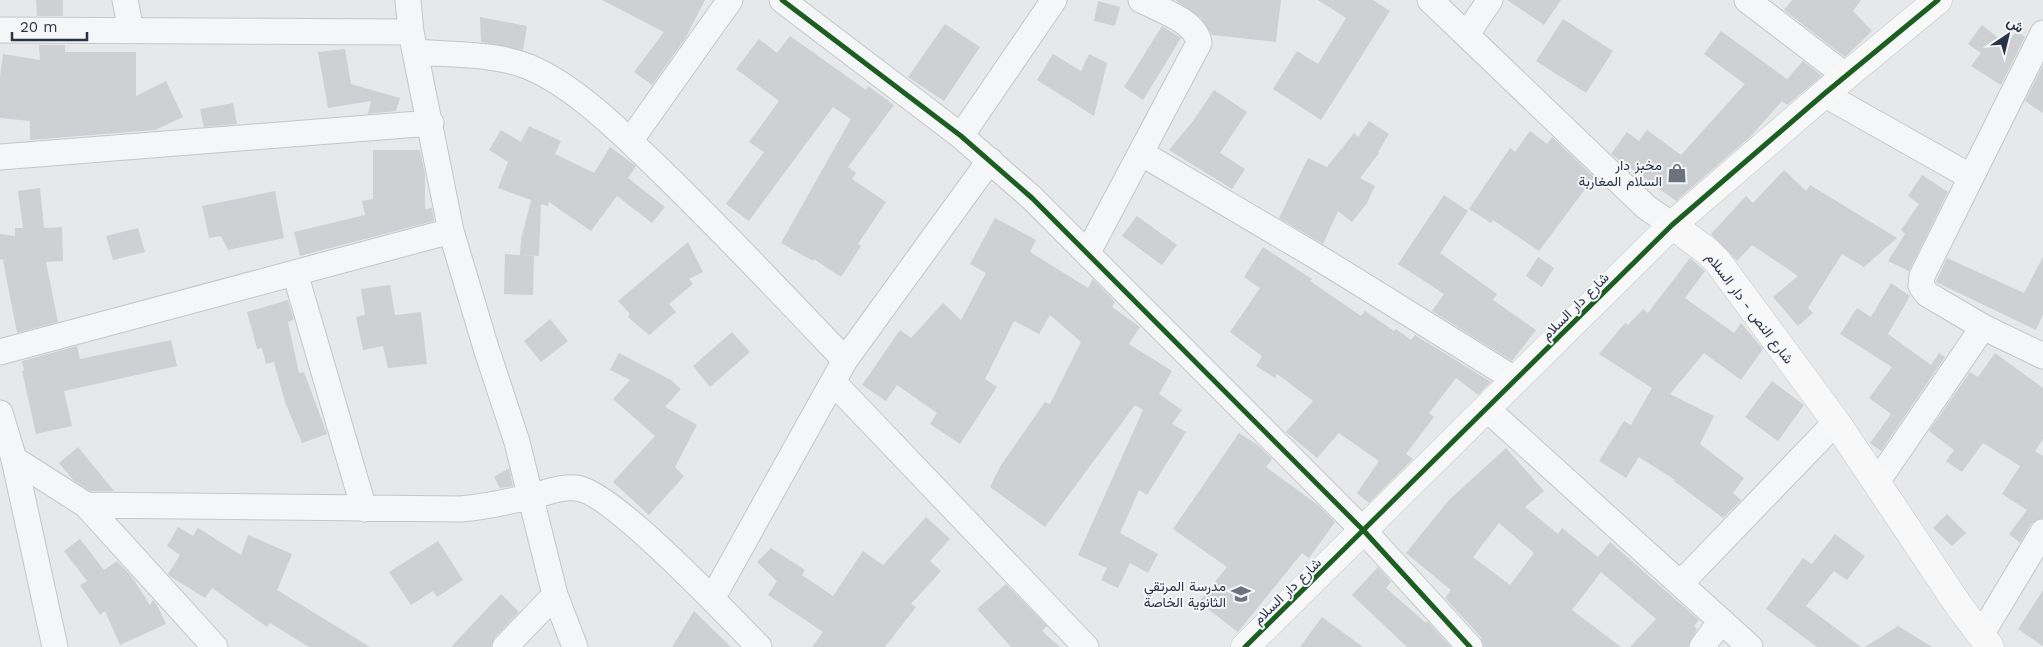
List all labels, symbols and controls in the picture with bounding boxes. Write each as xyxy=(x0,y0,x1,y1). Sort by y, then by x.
scale bar xyxy=(12,10,88,42)
north arrow xyxy=(1983,10,2033,60)
text: ش xyxy=(2003,13,2027,37)
text: 20 m xyxy=(20,18,58,36)
place label: مخبز دار السلام المغاربة xyxy=(1579,157,1662,190)
shop icon: مخبز دار السلام المغاربة xyxy=(1666,162,1688,184)
street label: شارع النص - دار السلام xyxy=(1701,249,1797,368)
street label: شارع دار السلام xyxy=(1538,269,1614,345)
street label: شارع دار السلام xyxy=(1250,555,1326,630)
place label: مدرسة المرتقي الثانوية الخاصة xyxy=(1144,578,1226,611)
school or university icon: مدرسة المرتقي الثانوية الخاصة xyxy=(1230,583,1252,605)

